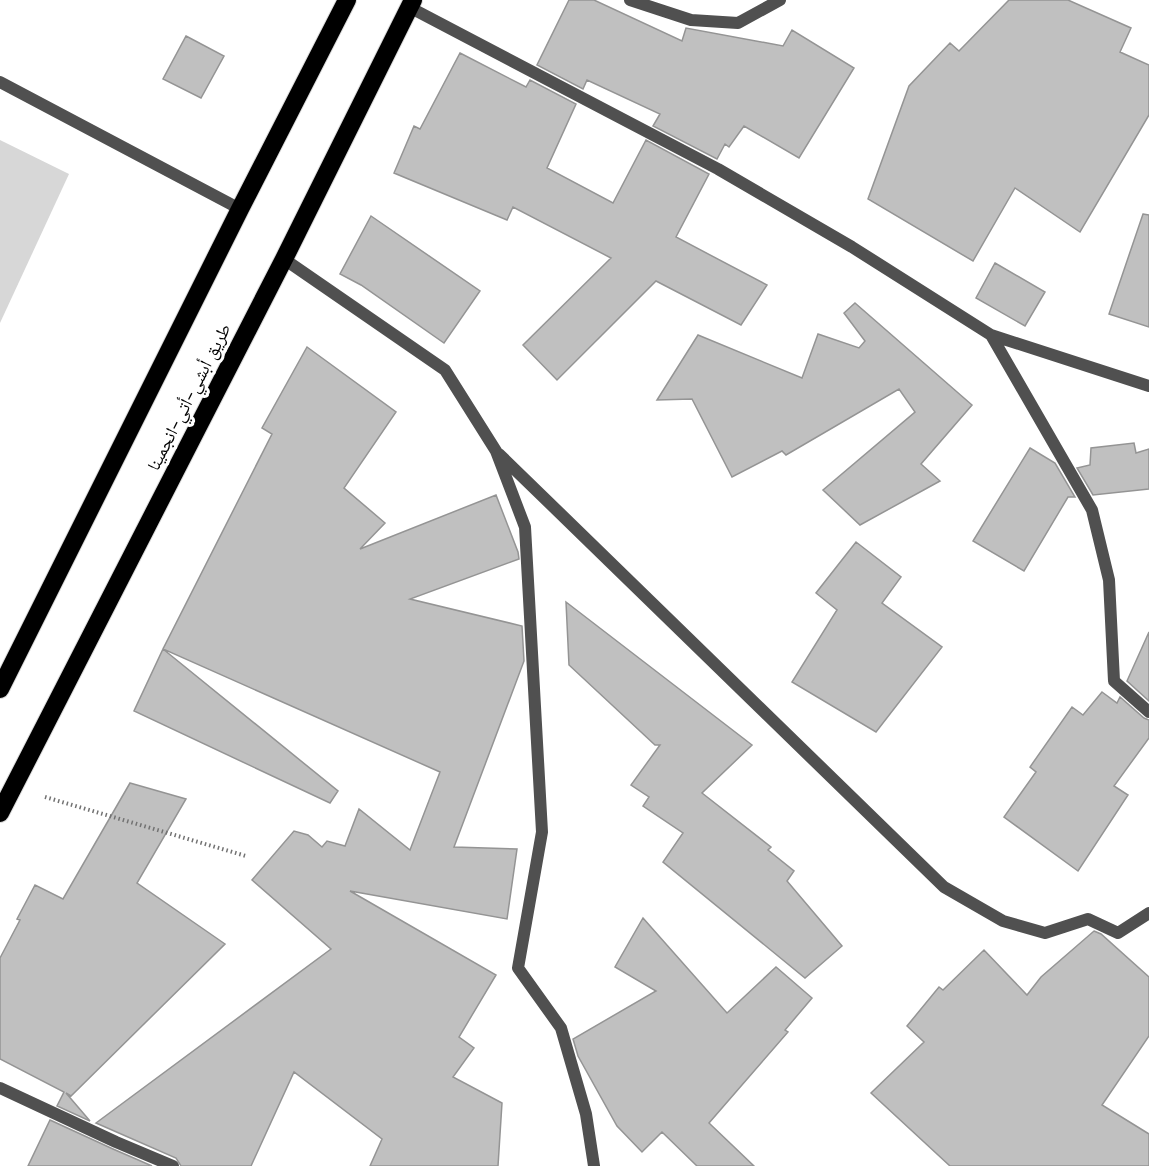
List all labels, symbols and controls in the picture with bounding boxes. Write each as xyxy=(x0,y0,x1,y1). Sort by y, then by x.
street label: طريق أبشي-أتي-انجمينا xyxy=(141,319,239,476)

